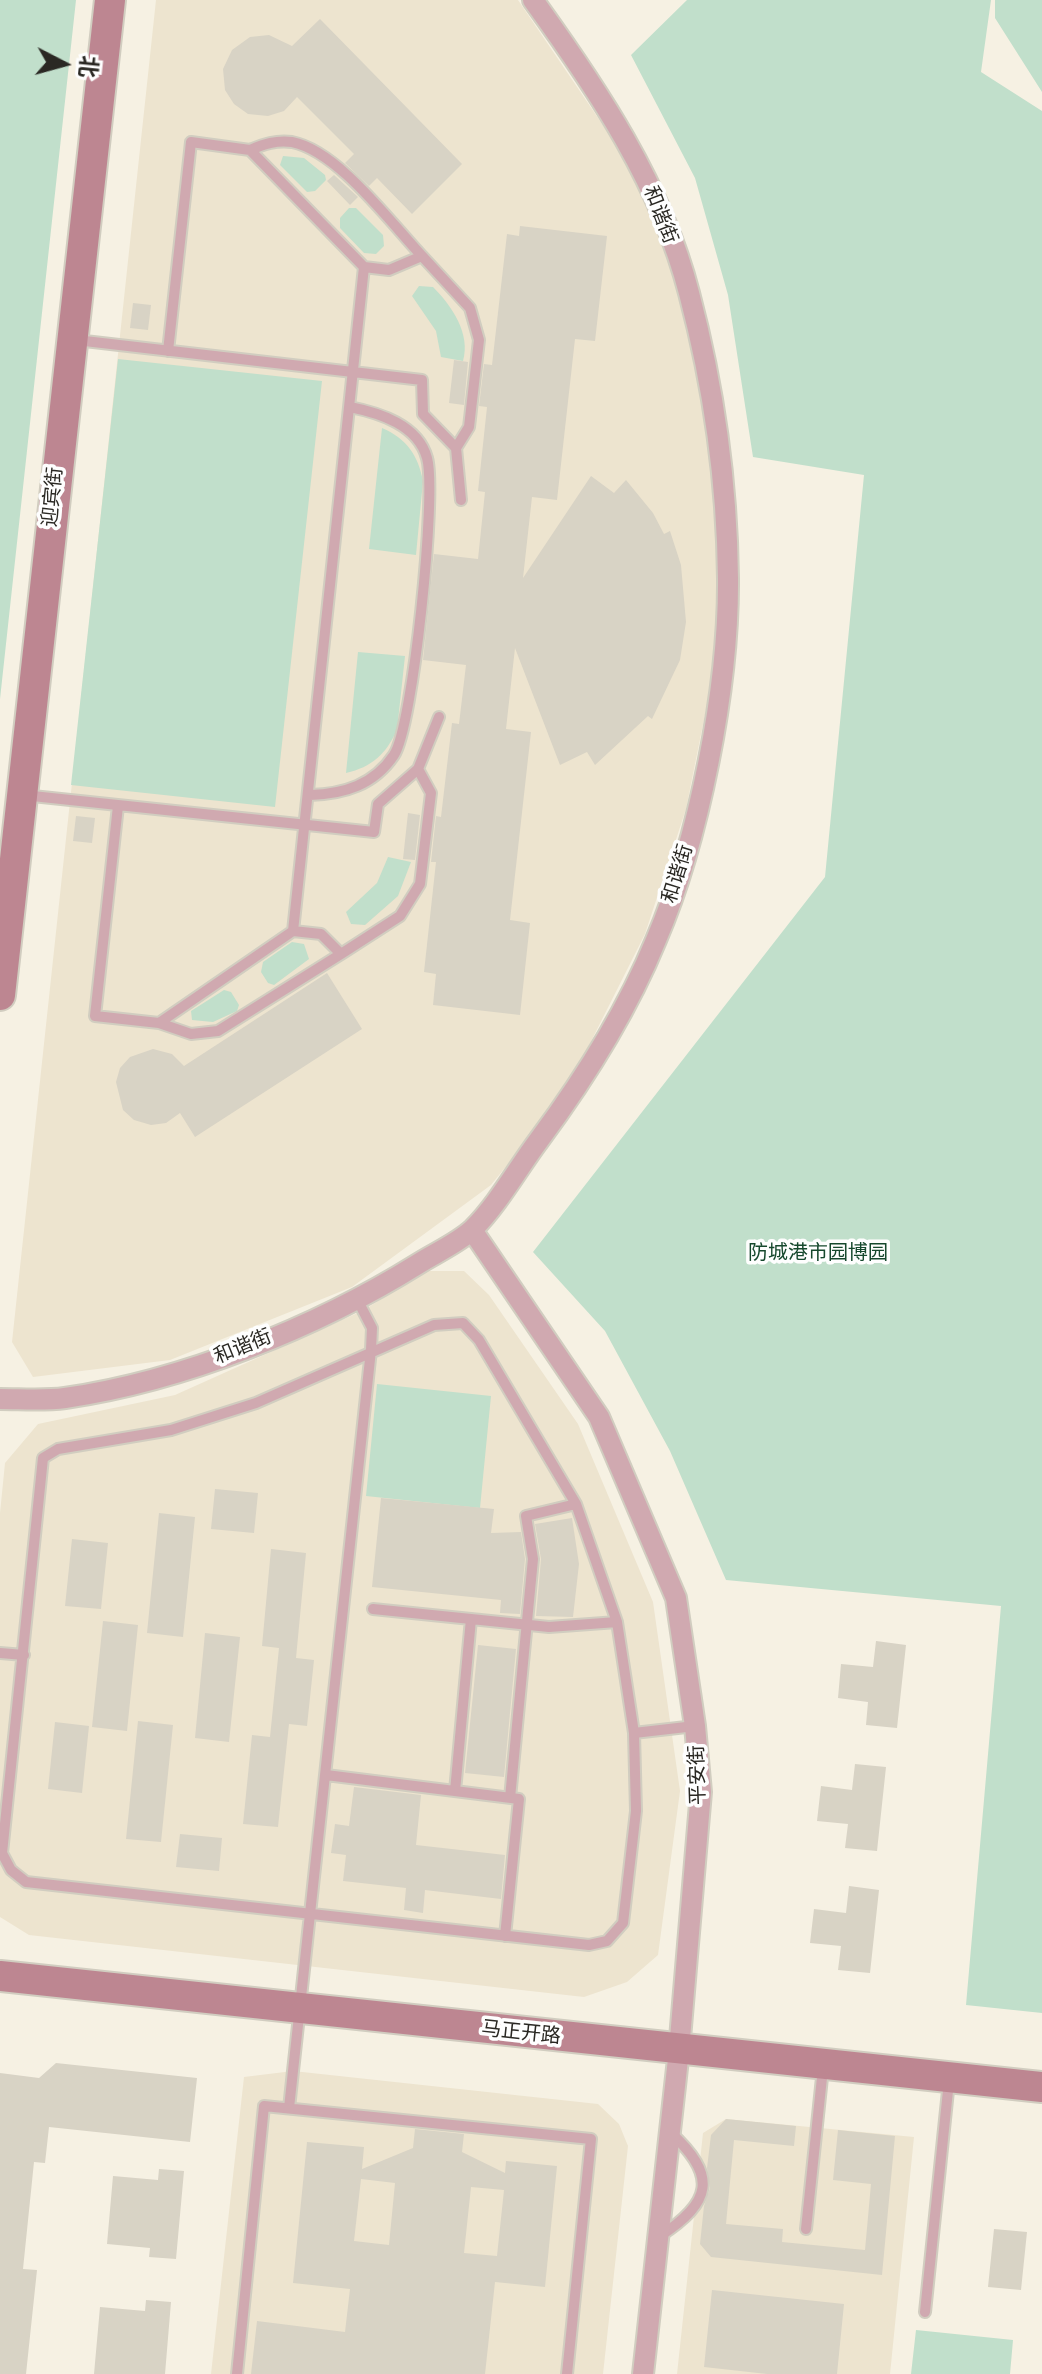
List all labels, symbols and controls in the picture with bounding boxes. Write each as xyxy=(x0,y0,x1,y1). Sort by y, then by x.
north arrow xyxy=(24,24,104,104)
text: 北 xyxy=(74,54,103,79)
street label: 和谐街 xyxy=(638,183,682,247)
street label: 迎宾街 xyxy=(38,466,68,528)
street label: 和谐街 xyxy=(658,842,698,906)
park label: 防城港市园博园 xyxy=(748,1241,888,1265)
street label: 和谐街 xyxy=(211,1325,275,1369)
street label: 平安街 xyxy=(685,1745,711,1805)
street label: 马正开路 xyxy=(480,2017,562,2049)

